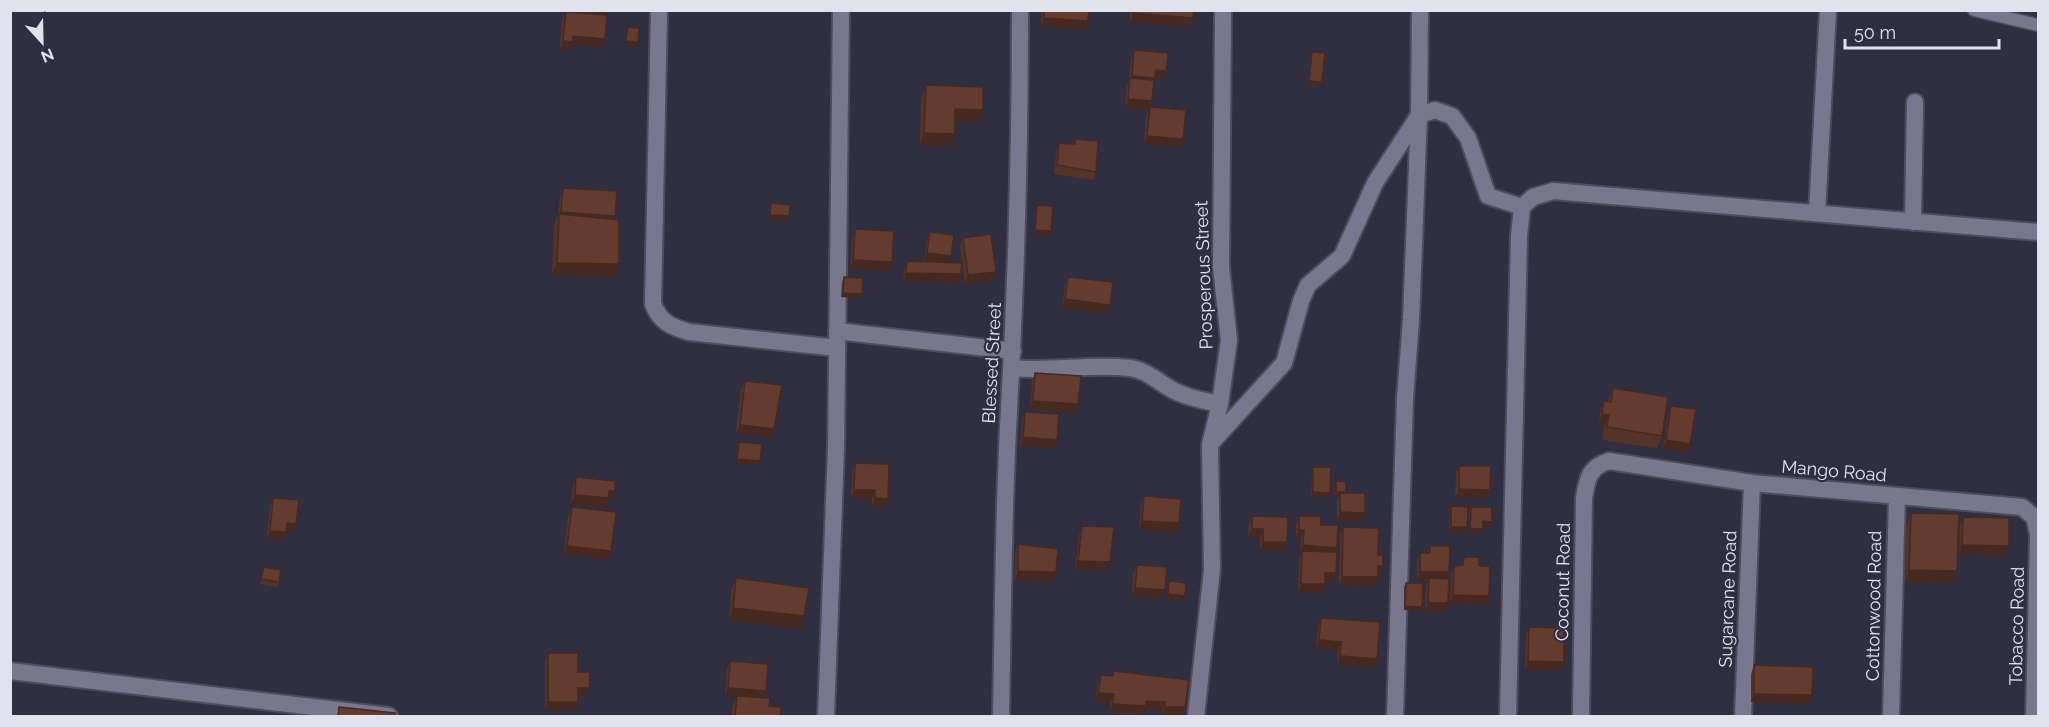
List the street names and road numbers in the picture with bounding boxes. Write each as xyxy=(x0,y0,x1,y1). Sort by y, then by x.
street label: Prosperous Street xyxy=(1190,200,1217,350)
street label: Blessed Street xyxy=(978,302,1005,424)
street label: Mango Road xyxy=(1781,455,1888,486)
street label: Coconut Road xyxy=(1551,523,1574,641)
street label: Sugarcane Road xyxy=(1715,530,1740,668)
street label: Cottonwood Road xyxy=(1862,531,1885,681)
street label: Tobacco Road xyxy=(2005,566,2028,685)

